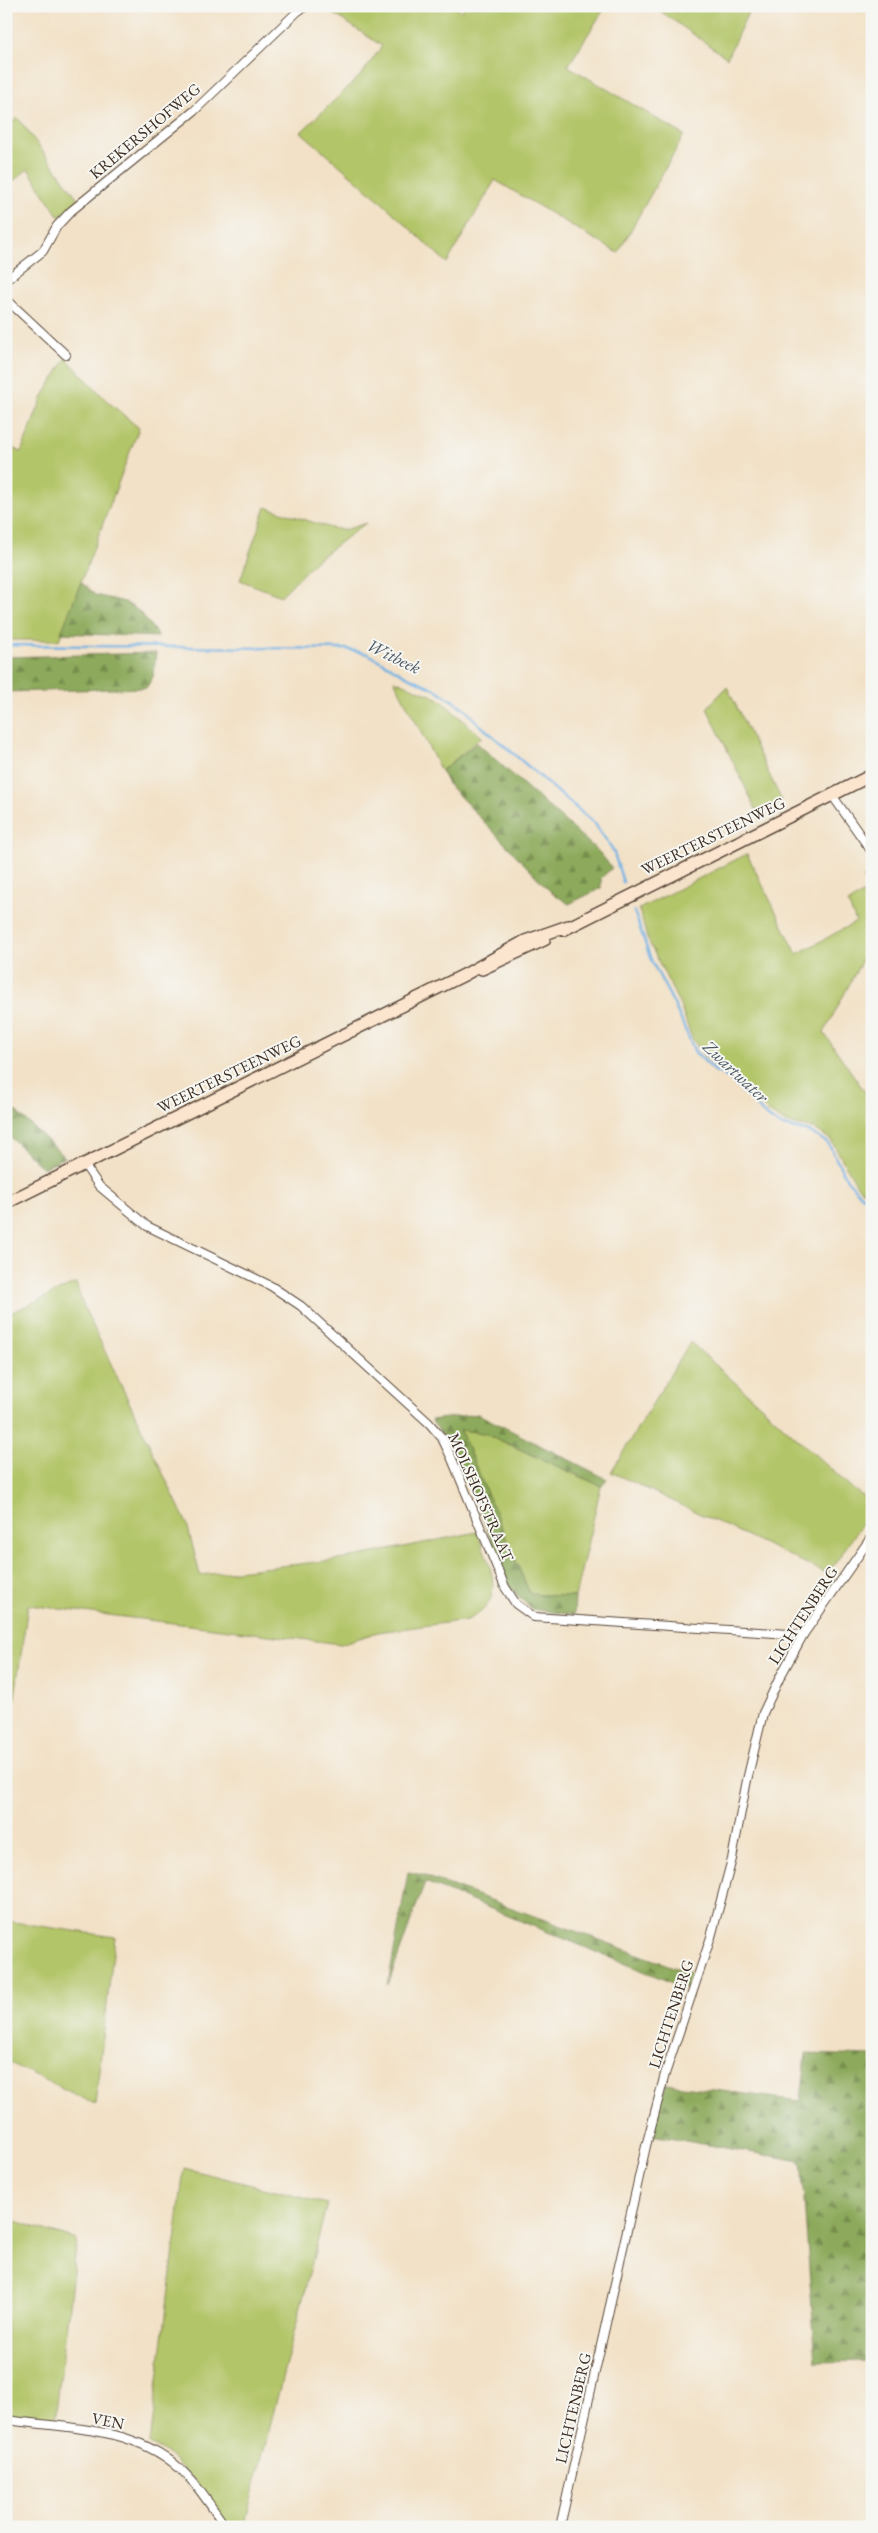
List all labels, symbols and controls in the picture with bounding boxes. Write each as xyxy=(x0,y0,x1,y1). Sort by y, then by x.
street label: KREKERSHOFWEG xyxy=(85,78,205,184)
water label: Witbeek xyxy=(363,633,425,679)
street label: WEERTERSTEENWEG xyxy=(637,792,789,880)
street label: WEERTERSTEENWEG xyxy=(153,1030,305,1118)
water label: Zwartwater xyxy=(698,1034,774,1108)
street label: MOLSHOFSTRAAT xyxy=(443,1430,519,1565)
street label: LICHTENBERG xyxy=(763,1562,843,1668)
street label: LICHTENBERG xyxy=(644,1957,699,2071)
street label: LICHTENBERG xyxy=(550,2350,596,2465)
street label: VEN xyxy=(90,2408,126,2434)

